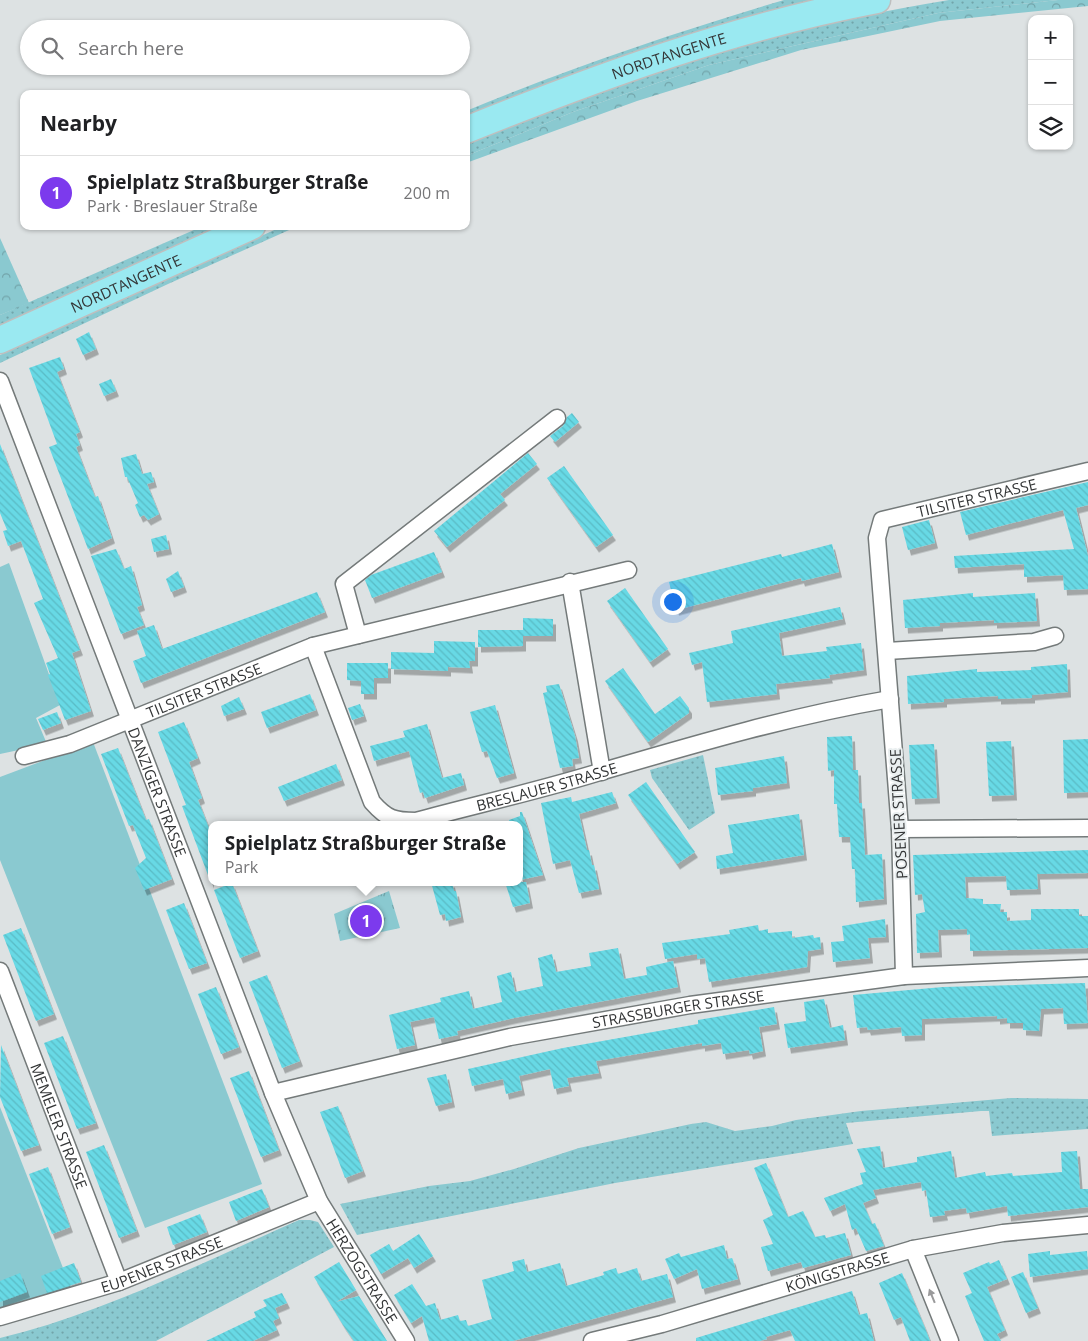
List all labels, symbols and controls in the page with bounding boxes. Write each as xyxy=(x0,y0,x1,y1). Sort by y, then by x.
map controls xyxy=(1028,15,1073,150)
button: + xyxy=(1028,15,1073,60)
search box xyxy=(20,20,470,75)
street label: NORDTANGENTE xyxy=(609,28,728,84)
icon: search xyxy=(38,34,66,62)
text: Search here xyxy=(78,35,184,61)
button: − xyxy=(1028,60,1073,105)
button: layers xyxy=(1028,105,1073,150)
text: Nearby xyxy=(40,109,117,137)
text: Spielplatz Straßburger Straße xyxy=(87,169,369,195)
text: 1 xyxy=(51,182,61,204)
text: 200 m xyxy=(404,182,450,204)
text: Park · Breslauer Straße xyxy=(87,195,258,217)
street label: NORDTANGENTE xyxy=(67,249,184,317)
street label: TILSITER STRASSE xyxy=(915,474,1039,521)
your location xyxy=(660,589,686,615)
street label: TILSITER STRASSE xyxy=(143,658,265,722)
street label: DANZIGER STRASSE xyxy=(124,724,191,859)
street label: POSENER STRASSE xyxy=(885,749,911,879)
street label: BRESLAUER STRASSE xyxy=(474,757,619,815)
popup xyxy=(208,821,523,886)
text: Spielplatz Straßburger Straße xyxy=(225,830,506,856)
text: Park xyxy=(225,856,258,878)
pin: 1 xyxy=(350,902,382,940)
street label: STRASSBURGER STRASSE xyxy=(590,985,765,1032)
street label: MEMELER STRASSE xyxy=(26,1060,92,1192)
street label: HERZOGSTRASSE xyxy=(322,1214,402,1327)
street label: EUPENER STRASSE xyxy=(98,1231,225,1297)
street label: KÖNIGSTRASSE xyxy=(783,1247,892,1297)
one-way arrow xyxy=(928,1288,936,1303)

